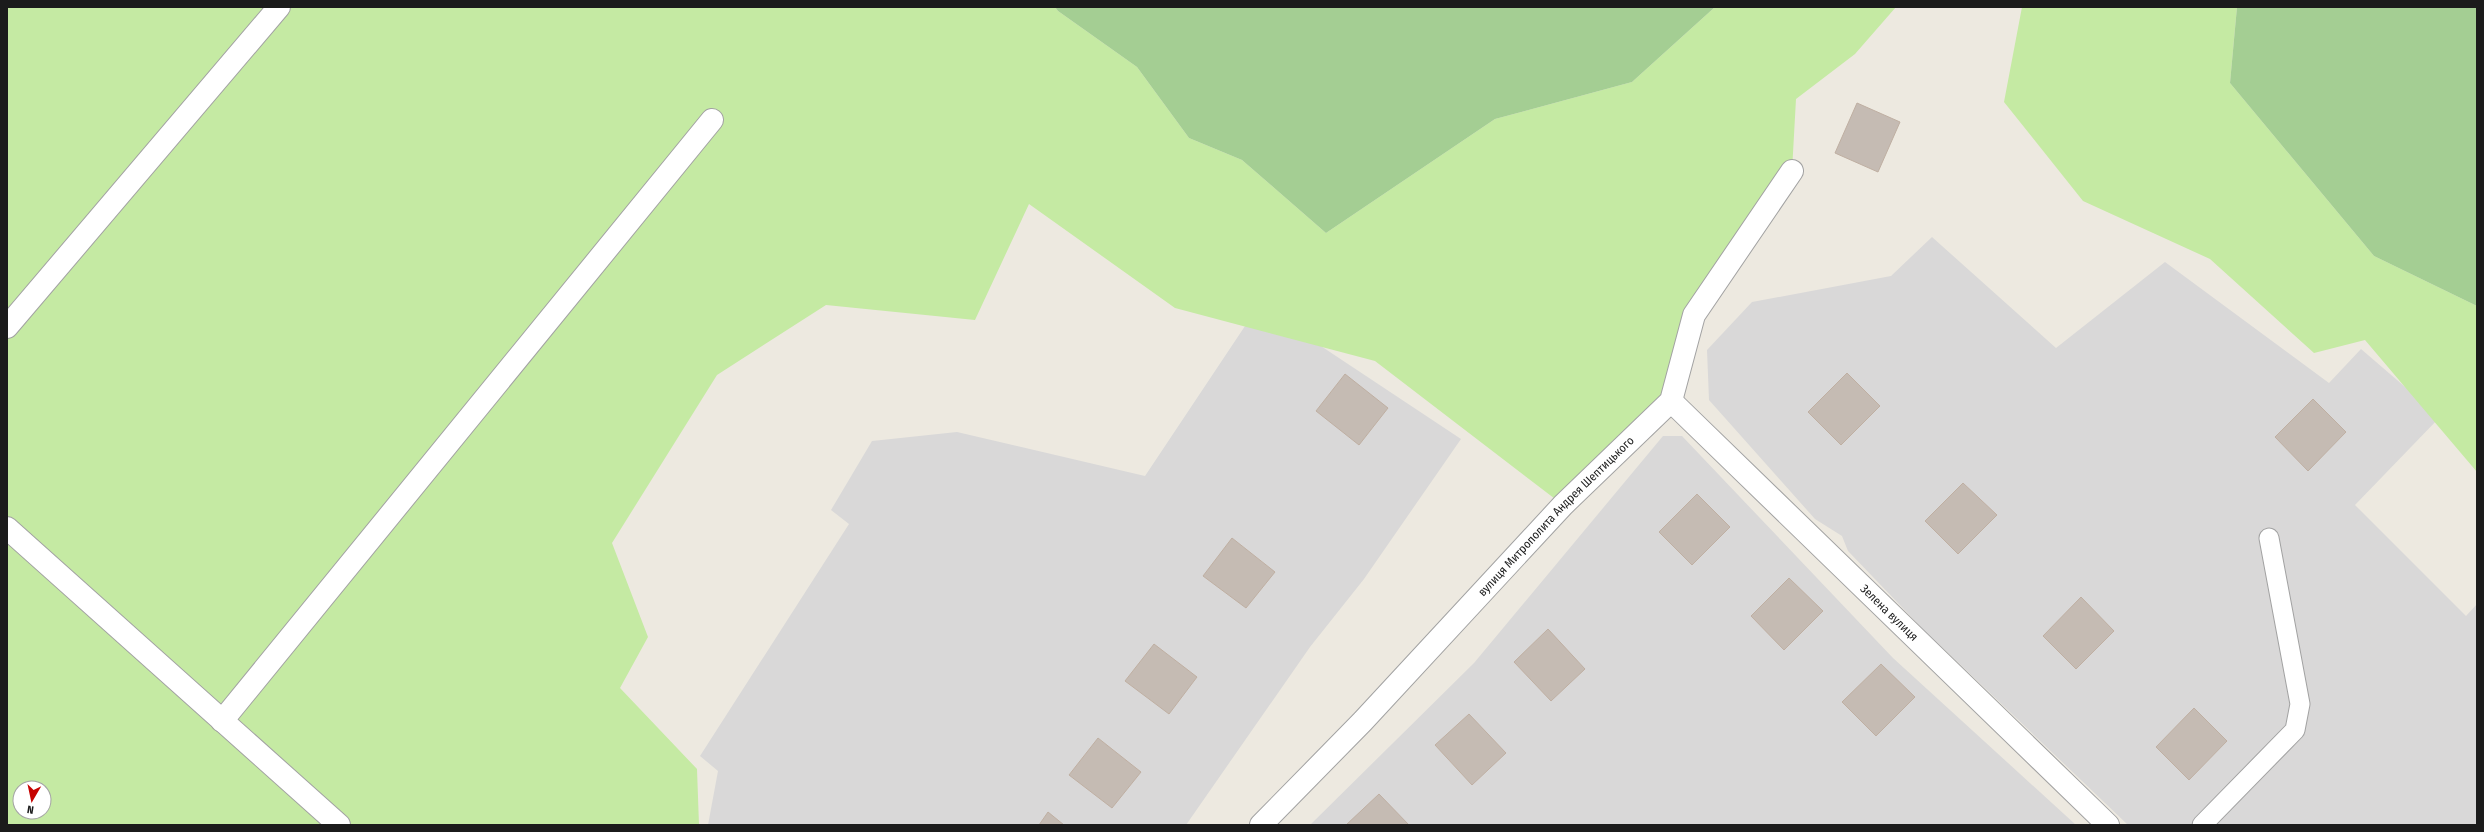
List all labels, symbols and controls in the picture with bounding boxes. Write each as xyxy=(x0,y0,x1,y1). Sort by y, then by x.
street label: вулиця Митрополита Андрея Шептицького xyxy=(1475,434,1637,599)
street label: Зелена вулиця xyxy=(1857,582,1921,644)
north arrow xyxy=(12,780,52,820)
text: N xyxy=(26,802,35,816)

